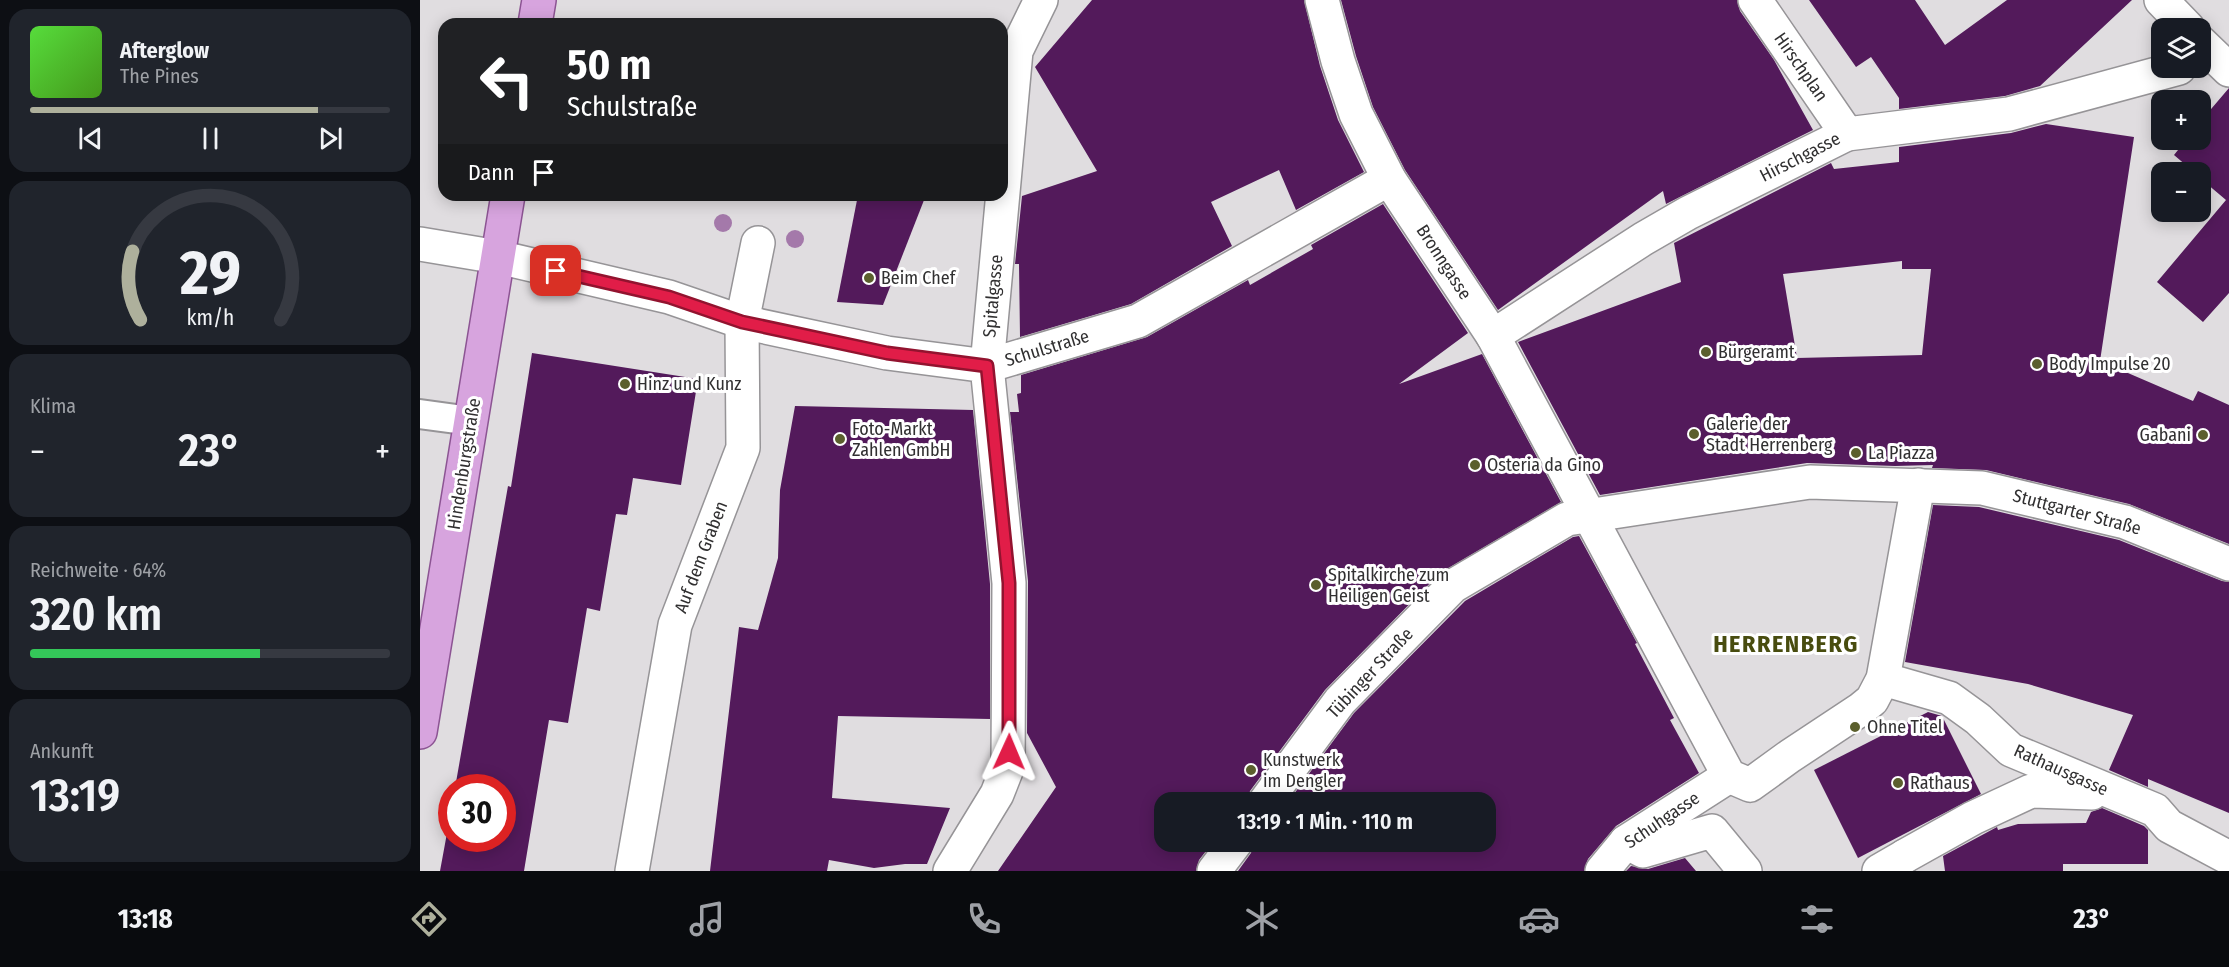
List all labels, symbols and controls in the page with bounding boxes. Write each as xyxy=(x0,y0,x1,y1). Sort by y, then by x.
map controls xyxy=(2151,18,2211,222)
button: layers xyxy=(2151,18,2211,78)
street label: Hirschplan xyxy=(1769,28,1833,106)
text: Afterglow xyxy=(120,37,209,64)
text: 50 m xyxy=(567,40,651,90)
icon: left xyxy=(468,42,546,120)
text: The Pines xyxy=(120,64,199,88)
button: + xyxy=(2151,90,2211,150)
text: Schulstraße xyxy=(567,91,697,123)
icon: previous xyxy=(74,122,107,155)
icon: pause xyxy=(194,122,227,155)
icon: next xyxy=(314,122,347,155)
street label: Hirschgasse xyxy=(1756,127,1844,187)
icon: arrive xyxy=(527,156,560,189)
text: Dann xyxy=(468,159,515,186)
button: − xyxy=(2151,162,2211,222)
street label: Bronngasse xyxy=(1412,220,1476,304)
text: 29 xyxy=(179,236,240,311)
pin xyxy=(530,245,581,296)
icon: arrive xyxy=(539,254,572,287)
street label: Spitalgasse xyxy=(978,254,1008,338)
place label: Beim Chef xyxy=(881,267,957,289)
marker: Beim Chef xyxy=(862,271,876,285)
text: km/h xyxy=(186,306,234,332)
street label: Schulstraße xyxy=(1002,325,1092,371)
place label: Bürgeramt xyxy=(1718,341,1795,363)
marker: Bürgeramt xyxy=(1699,345,1713,359)
place label: Body Impulse 20 xyxy=(2049,353,2171,375)
marker: Body Impulse 20 xyxy=(2030,357,2044,371)
place label: Hinz und Kunz xyxy=(637,373,741,395)
marker: Hinz und Kunz xyxy=(618,377,632,391)
text: Klima xyxy=(30,394,76,418)
street label: Hindenburgstraße xyxy=(443,397,485,531)
place label: Galerie der Stadt Herrenberg xyxy=(1706,413,1833,456)
place label: Foto-Markt Zahlen GmbH xyxy=(852,418,950,461)
text: 23° xyxy=(179,424,241,478)
place label: Gabani xyxy=(2140,424,2191,446)
marker: Galerie der Stadt Herrenberg xyxy=(1687,427,1701,441)
marker: Gabani xyxy=(2196,428,2210,442)
text: − xyxy=(30,432,45,472)
text: + xyxy=(375,432,390,472)
marker: Foto-Markt Zahlen GmbH xyxy=(833,432,847,446)
place label: La Piazza xyxy=(1868,442,1935,464)
marker: La Piazza xyxy=(1849,446,1863,460)
place label: Osteria da Gino xyxy=(1487,454,1601,476)
marker: Osteria da Gino xyxy=(1468,458,1482,472)
street label: Stuttgarter Straße xyxy=(2010,484,2144,540)
street label: Auf dem Graben xyxy=(670,498,732,616)
text: Reichweite · 64% xyxy=(30,558,166,582)
place label: Spitalkirche zum Heiligen Geist xyxy=(1328,564,1449,607)
marker: Spitalkirche zum Heiligen Geist xyxy=(1309,578,1323,592)
text: 320 km xyxy=(30,588,162,642)
street label: Tübinger Straße xyxy=(1322,623,1418,723)
district label: HERRENBERG xyxy=(1713,630,1859,658)
place label: Ohne Titel xyxy=(1867,716,1943,738)
position arrow xyxy=(977,720,1041,784)
marker: Ohne Titel xyxy=(1848,720,1862,734)
text: Ankunft xyxy=(30,739,94,763)
street label: Rathausgasse xyxy=(2011,739,2112,801)
place label: Kunstwerk im Dengler xyxy=(1263,749,1343,792)
marker: Kunstwerk im Dengler xyxy=(1244,763,1258,777)
text: 13:19 xyxy=(30,769,120,823)
place label: Rathaus xyxy=(1910,772,1970,794)
speed limit sign: 30 xyxy=(438,774,516,852)
marker: Rathaus xyxy=(1891,776,1905,790)
street label: Schuhgasse xyxy=(1620,787,1704,853)
text: 13:19 · 1 Min. · 110 m xyxy=(1237,808,1413,835)
icon: directions xyxy=(408,898,450,940)
icon: music xyxy=(686,898,728,940)
icon: phone xyxy=(963,898,1005,940)
icon: climate xyxy=(1241,898,1283,940)
icon: car xyxy=(1518,898,1560,940)
icon: filters xyxy=(1796,898,1838,940)
text: 13:18 xyxy=(118,903,173,935)
text: 23° xyxy=(2073,903,2111,935)

